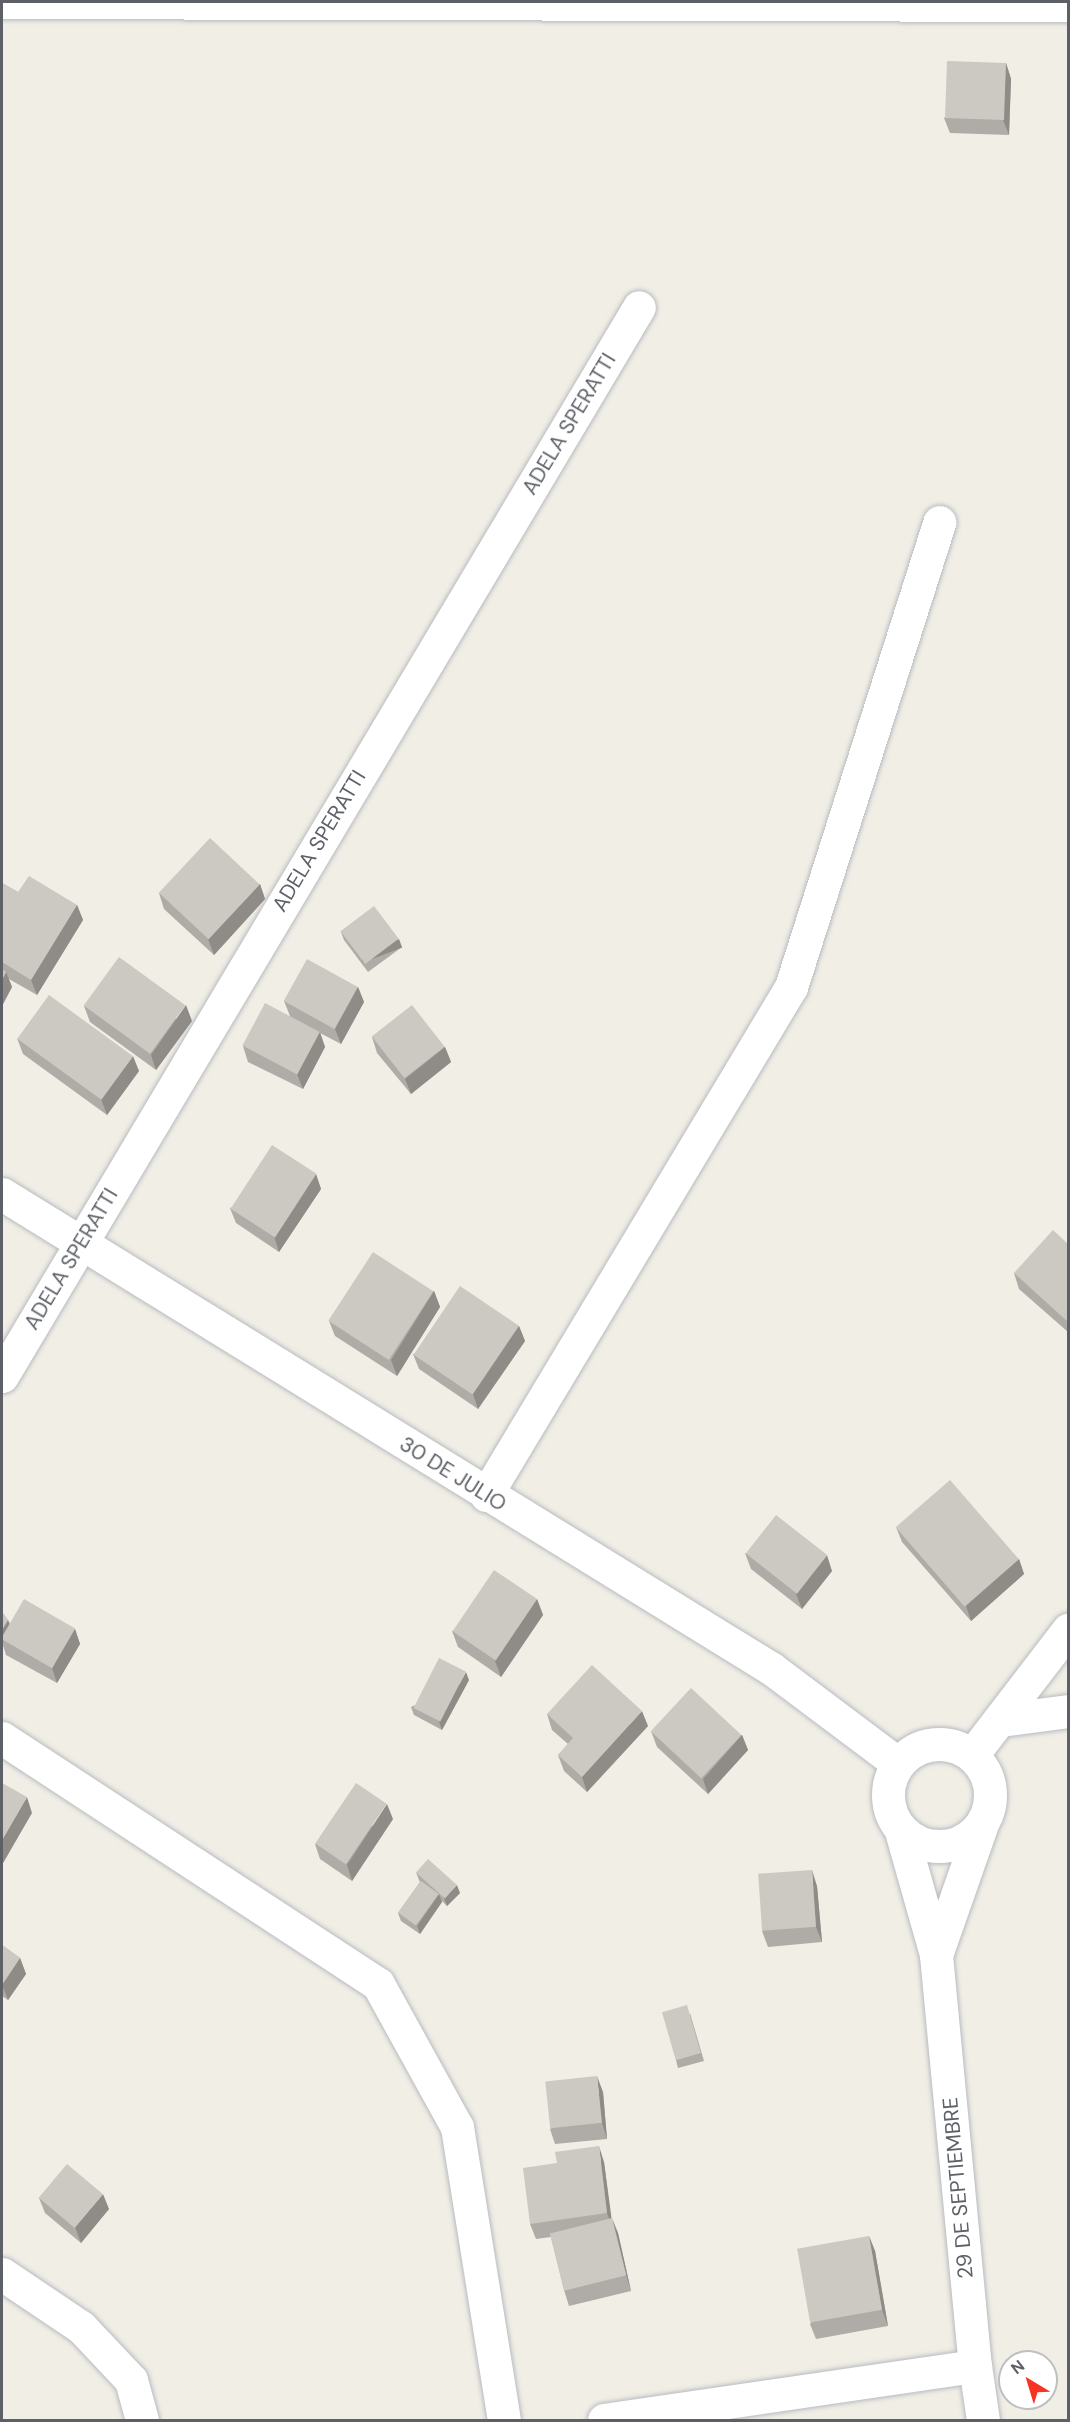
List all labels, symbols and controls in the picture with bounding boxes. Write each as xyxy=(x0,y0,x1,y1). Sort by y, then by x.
street label: ADELA SPERATTI xyxy=(517,349,621,499)
street label: ADELA SPERATTI xyxy=(267,766,371,916)
street label: ADELA SPERATTI xyxy=(19,1184,123,1334)
street label: 30 DE JULIO xyxy=(395,1431,511,1517)
street label: 29 DE SEPTIEMBRE xyxy=(938,2096,978,2280)
north arrow xyxy=(998,2350,1058,2410)
text: N xyxy=(1007,2355,1029,2379)

